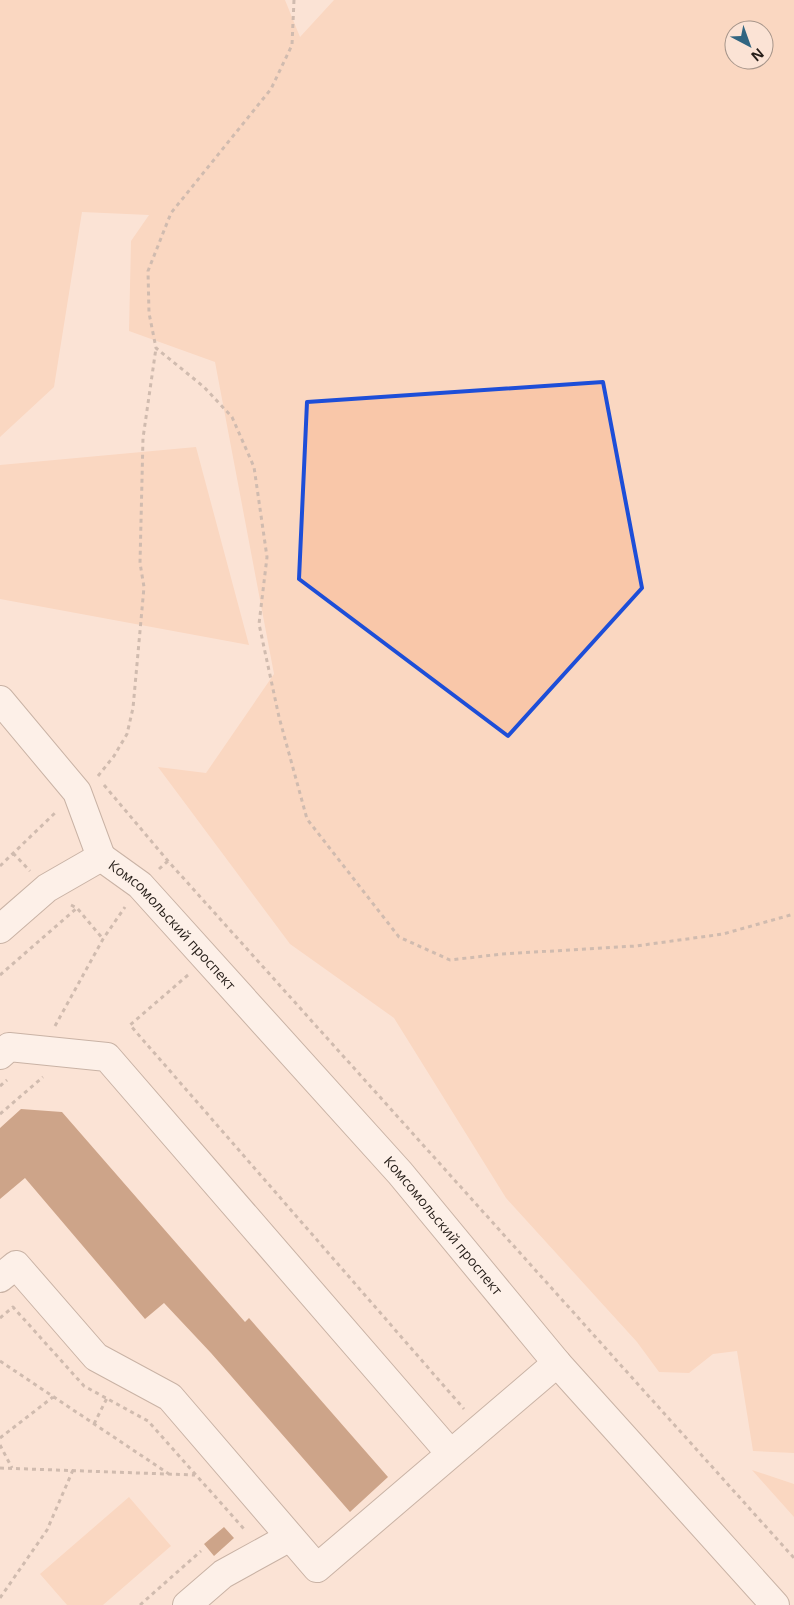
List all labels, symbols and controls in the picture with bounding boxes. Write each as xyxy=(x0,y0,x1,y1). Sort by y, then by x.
north arrow xyxy=(724,20,774,70)
text: N xyxy=(747,44,768,66)
street label: Комсомольский проспект xyxy=(105,855,241,994)
street label: Комсомольский проспект xyxy=(380,1152,507,1299)

